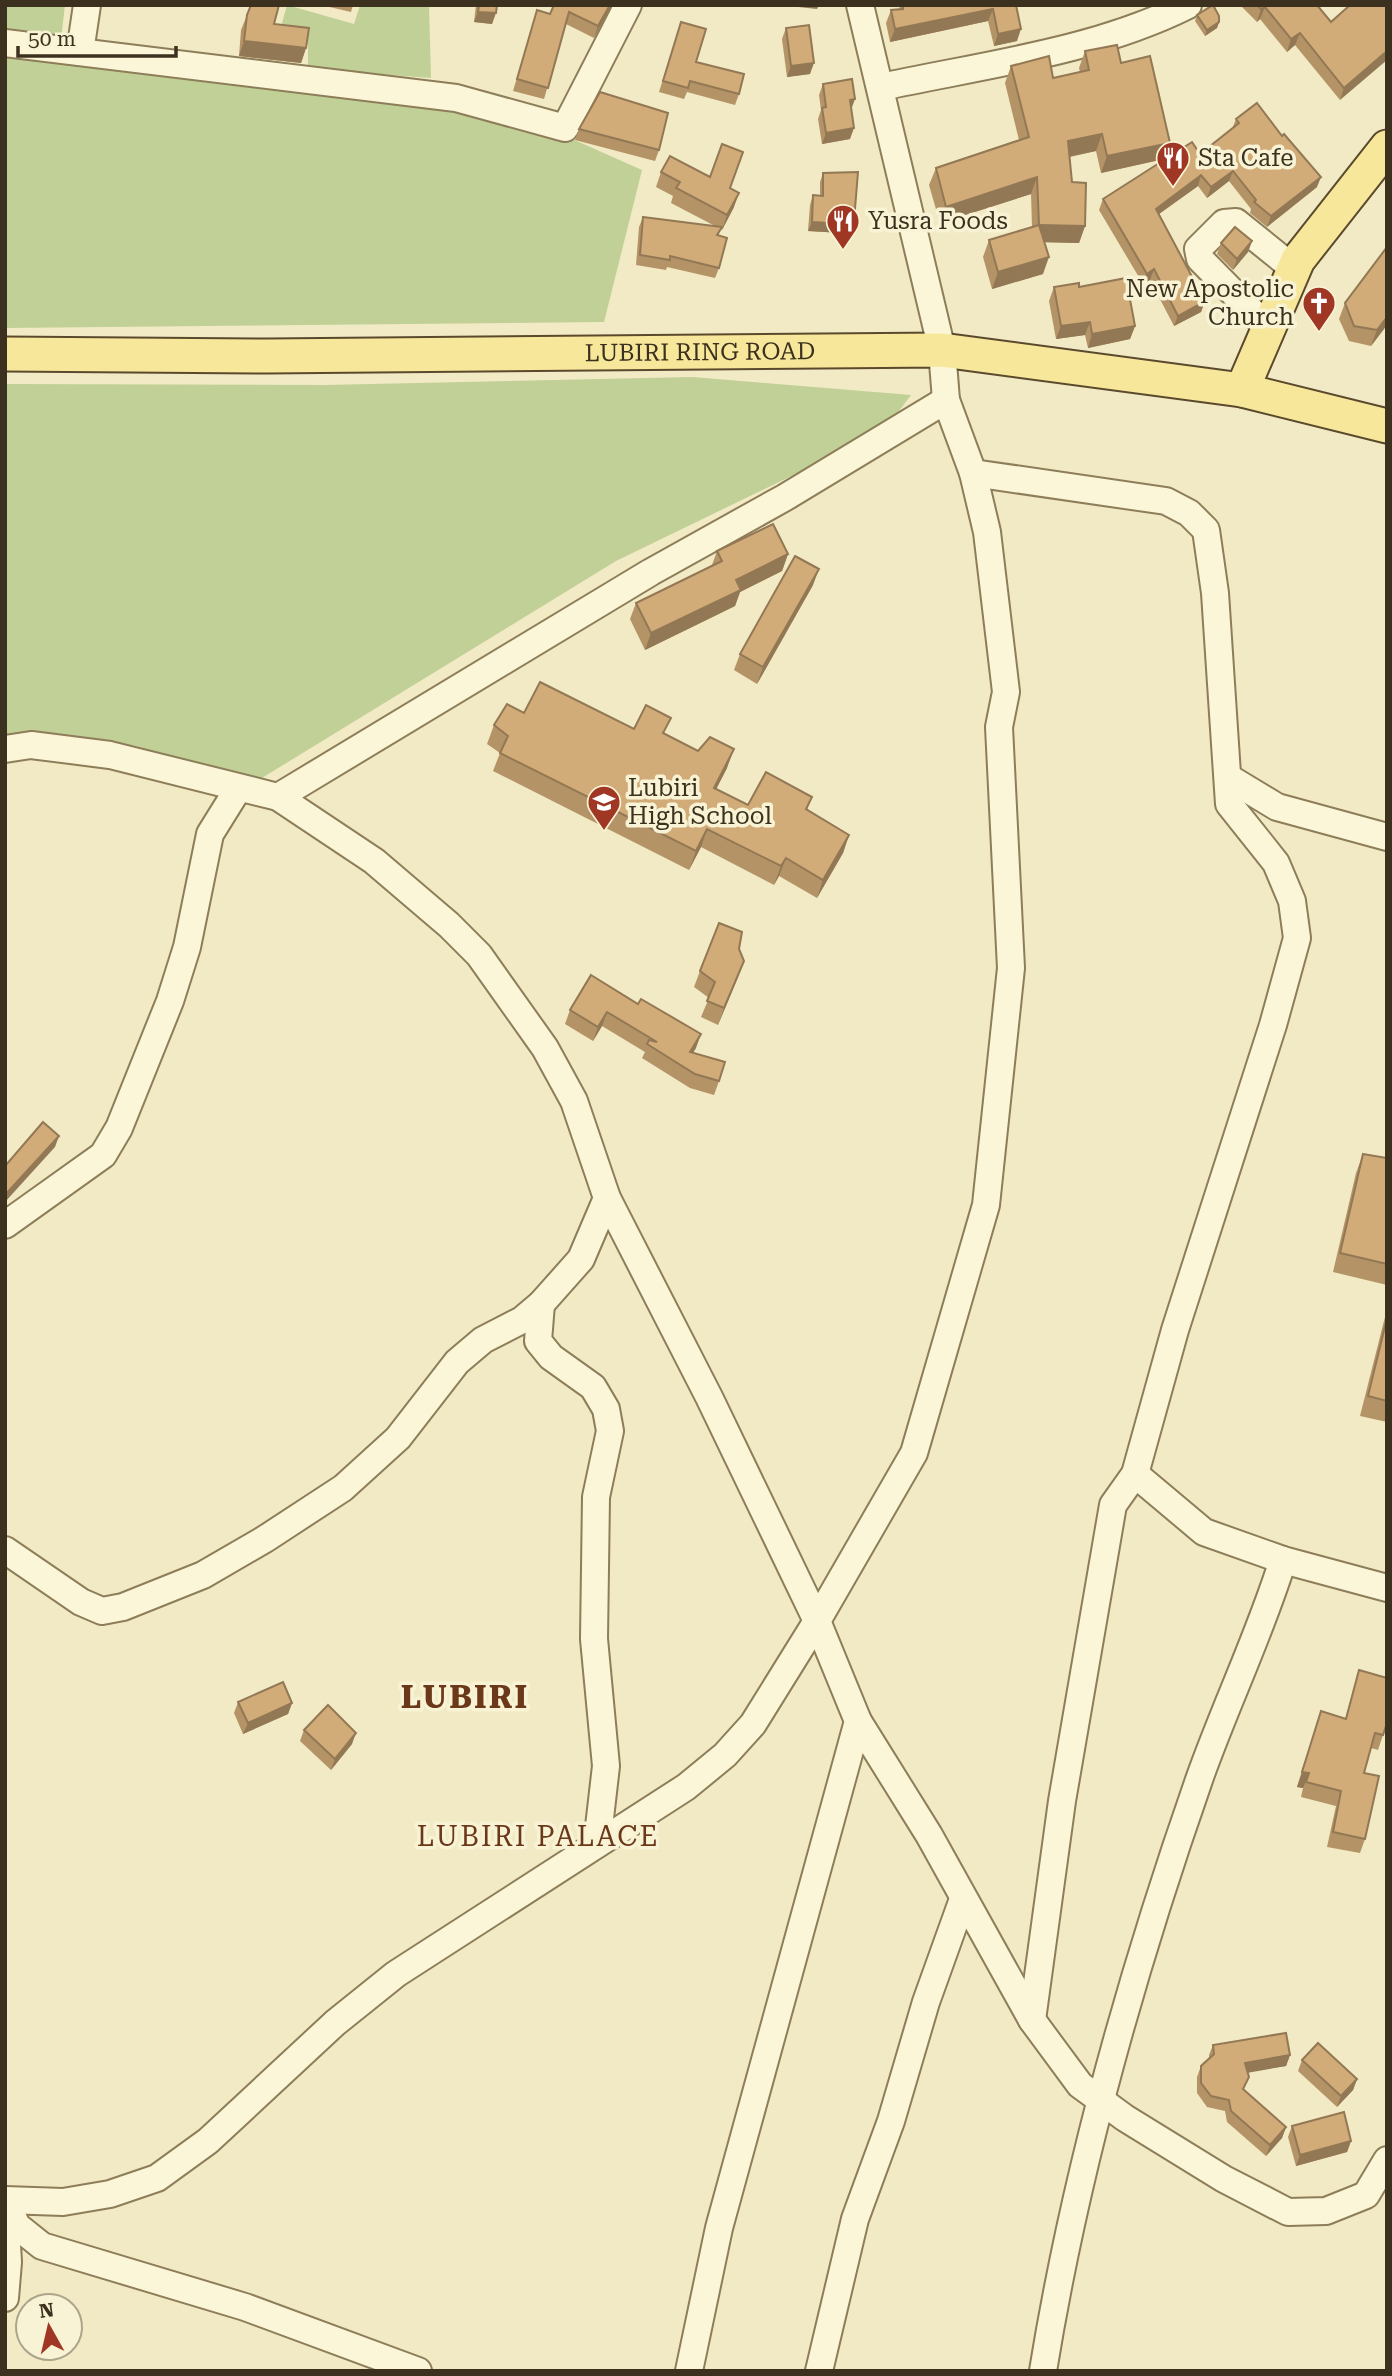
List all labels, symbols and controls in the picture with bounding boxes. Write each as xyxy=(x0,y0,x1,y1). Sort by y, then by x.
scale bar xyxy=(18,14,175,58)
text: 50 m xyxy=(28,27,76,51)
restaurant icon: Sta Cafe xyxy=(1154,139,1192,188)
place label: Sta Cafe xyxy=(1198,144,1293,172)
restaurant icon: Yusra Foods xyxy=(824,202,862,251)
place label: Yusra Foods xyxy=(868,207,1008,235)
place label: New Apostolic Church xyxy=(1126,275,1294,331)
church icon: New Apostolic Church xyxy=(1300,284,1338,333)
street label: LUBIRI RING ROAD xyxy=(584,337,815,367)
place label: Lubiri High School xyxy=(628,774,772,830)
school or university icon: Lubiri High School xyxy=(585,783,623,832)
district label: LUBIRI xyxy=(401,1678,529,1716)
district label: LUBIRI PALACE xyxy=(417,1820,659,1853)
north arrow xyxy=(14,2292,84,2362)
text: N xyxy=(38,2298,56,2323)

